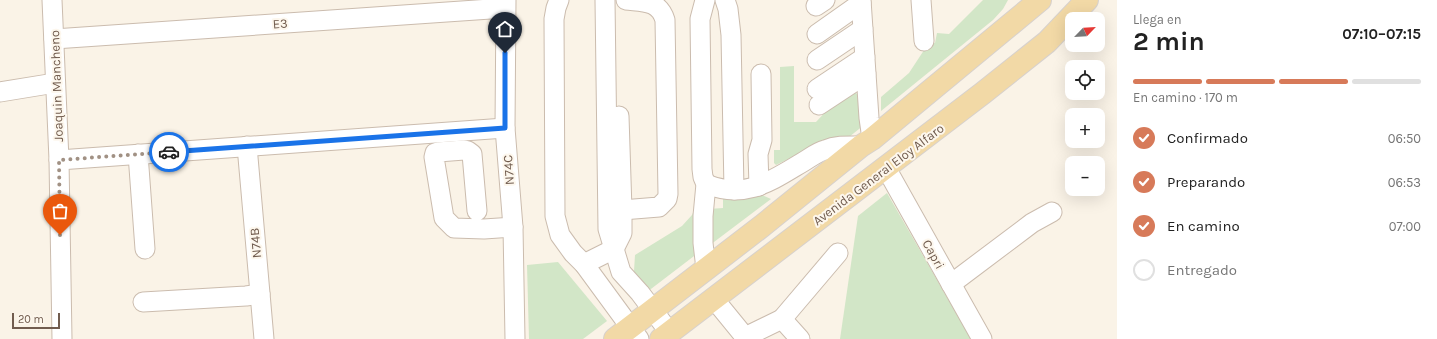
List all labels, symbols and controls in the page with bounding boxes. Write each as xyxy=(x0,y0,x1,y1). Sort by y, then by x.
pin xyxy=(488,12,522,53)
north arrow xyxy=(1065,12,1105,52)
map controls xyxy=(1065,12,1105,196)
text: Llega en xyxy=(1133,12,1182,27)
street label: E3 xyxy=(272,15,288,32)
icon: home xyxy=(494,18,516,40)
text: 07:10–07:15 xyxy=(1342,25,1421,43)
text: 2 min xyxy=(1133,26,1205,57)
street label: Joaquin Mancheno xyxy=(47,30,67,142)
button: locate xyxy=(1065,60,1105,100)
text: En camino · 170 m xyxy=(1133,90,1238,105)
button: + xyxy=(1065,108,1105,148)
street label: Avenida General Eloy Alfaro xyxy=(810,120,947,229)
icon: check xyxy=(1133,127,1155,149)
text: Confirmado xyxy=(1167,129,1248,147)
text: 06:50 xyxy=(1388,131,1421,146)
courier xyxy=(149,132,189,172)
icon: car xyxy=(158,141,180,163)
street label: N74C xyxy=(500,154,517,186)
button: − xyxy=(1065,156,1105,196)
icon: check xyxy=(1133,171,1155,193)
text: Preparando xyxy=(1167,173,1245,191)
text: 06:53 xyxy=(1388,175,1421,190)
pin xyxy=(43,194,77,235)
icon: bag xyxy=(49,200,71,222)
icon: check xyxy=(1133,215,1155,237)
text: En camino xyxy=(1167,217,1240,235)
text: 07:00 xyxy=(1389,219,1421,234)
street label: N74B xyxy=(247,227,264,259)
street label: Capri xyxy=(919,237,948,272)
text: Entregado xyxy=(1167,261,1237,279)
scale bar xyxy=(12,311,60,330)
text: 20 m xyxy=(18,313,44,326)

